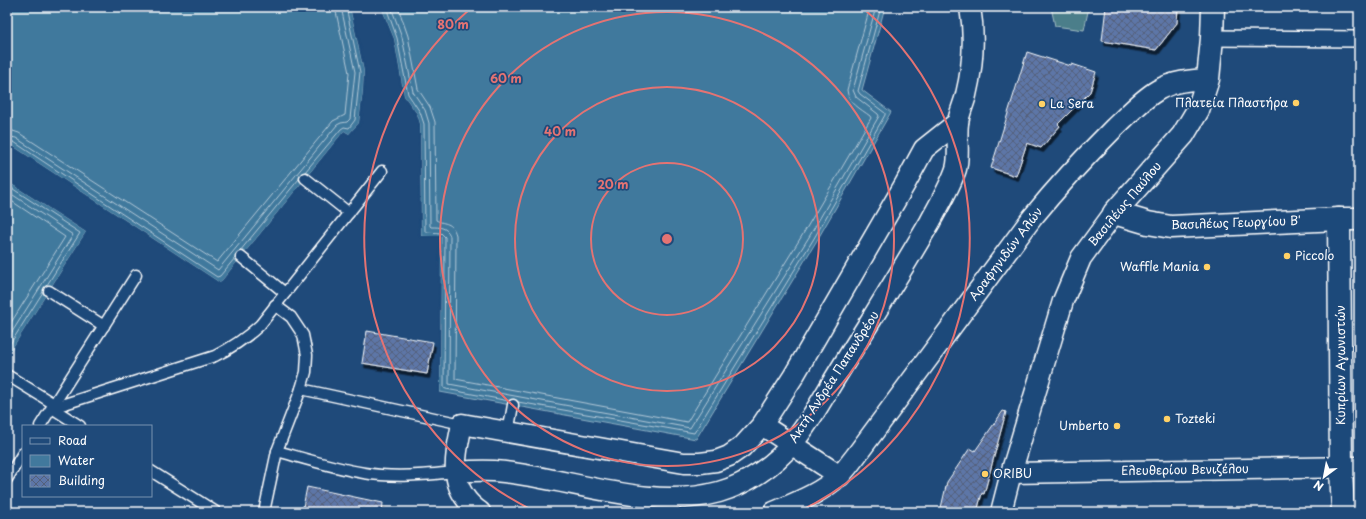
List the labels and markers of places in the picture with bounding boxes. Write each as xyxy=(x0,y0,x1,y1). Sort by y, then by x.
place label: Πλατεία Πλαστήρα xyxy=(1175,93,1288,111)
place label: La Sera xyxy=(1050,94,1094,112)
marker: Πλατεία Πλαστήρα xyxy=(1291,98,1301,108)
marker: La Sera xyxy=(1037,99,1047,109)
centre of rings xyxy=(660,232,674,246)
place label: Piccolo xyxy=(1295,246,1335,264)
marker: Piccolo xyxy=(1282,251,1292,261)
place label: Waffle Mania xyxy=(1120,257,1200,275)
marker: Waffle Mania xyxy=(1202,262,1212,272)
place label: Tozteki xyxy=(1175,409,1215,427)
marker: Tozteki xyxy=(1162,414,1172,424)
place label: Umberto xyxy=(1059,416,1109,434)
marker: Umberto xyxy=(1112,421,1122,431)
place label: ORIBU xyxy=(993,464,1032,482)
marker: ORIBU xyxy=(980,469,990,479)

